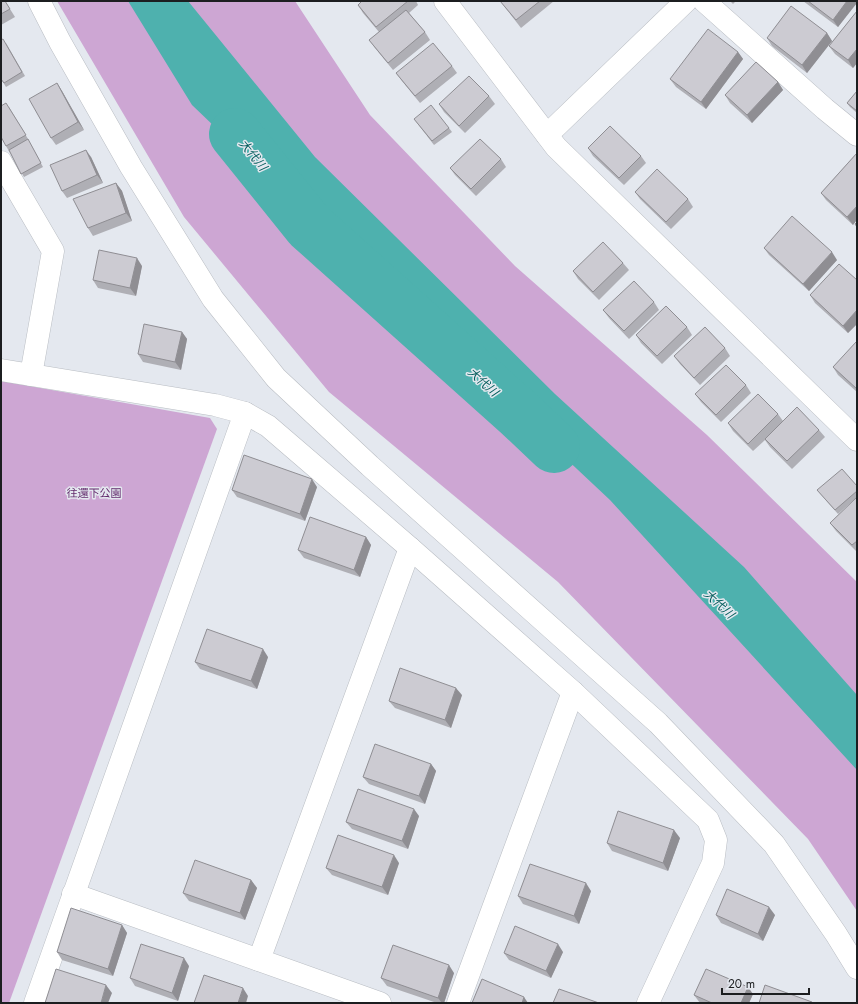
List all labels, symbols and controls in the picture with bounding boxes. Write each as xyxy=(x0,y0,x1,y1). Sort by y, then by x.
water label: 大代川 xyxy=(235,135,273,176)
water label: 大代川 xyxy=(464,363,504,402)
park label: 往還下公園 xyxy=(67,485,122,501)
water label: 大代川 xyxy=(700,585,740,624)
scale bar xyxy=(722,970,809,996)
text: 20 m xyxy=(728,975,755,993)

